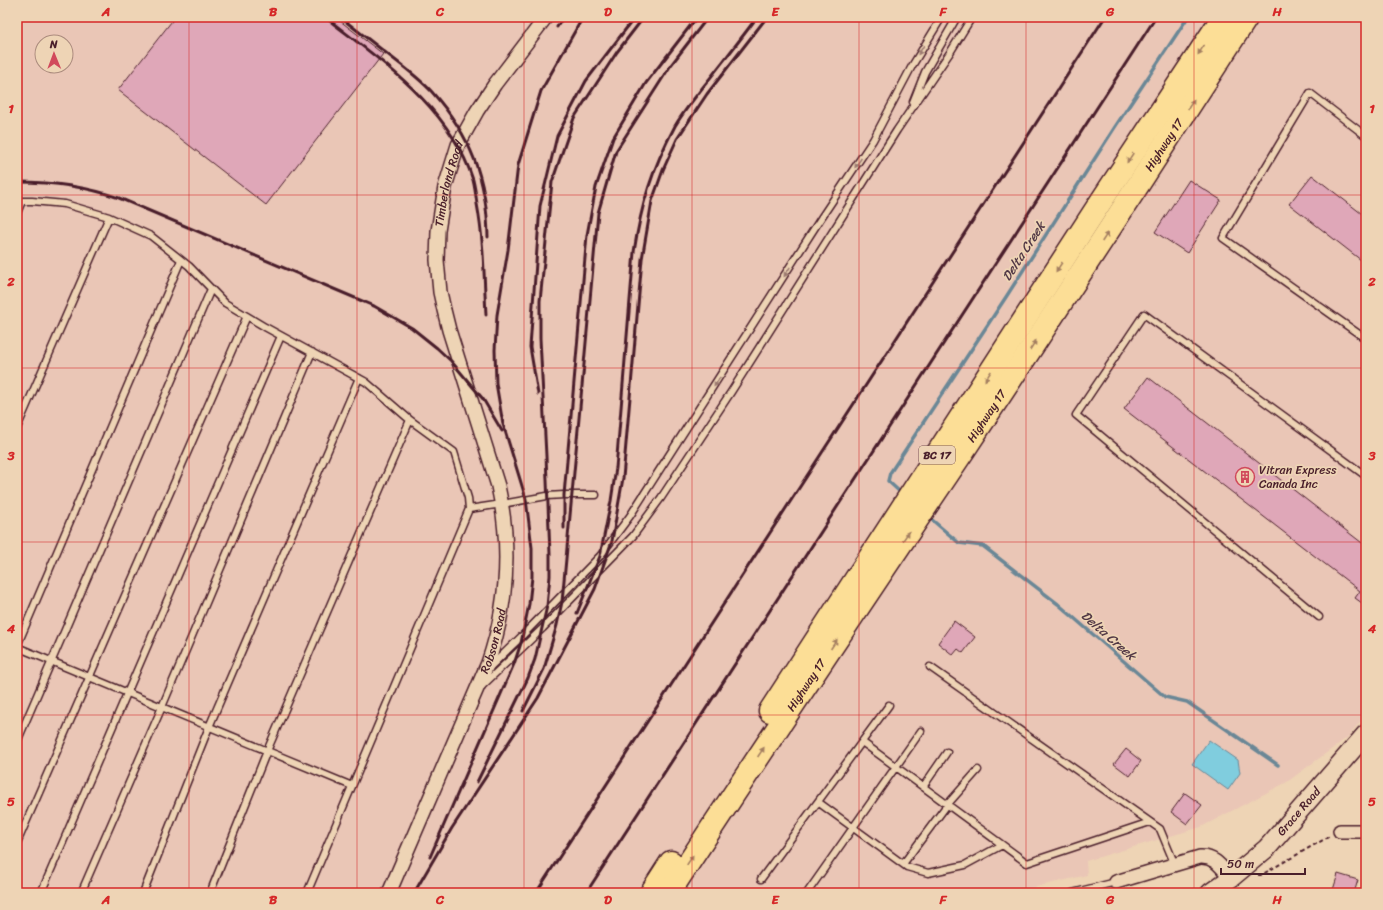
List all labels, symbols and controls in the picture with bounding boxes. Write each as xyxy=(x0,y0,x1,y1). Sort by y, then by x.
text: A xyxy=(101,0,110,23)
text: B xyxy=(269,0,278,23)
text: C xyxy=(435,0,445,23)
text: D xyxy=(604,0,612,23)
text: E xyxy=(771,0,780,23)
text: F xyxy=(938,0,947,23)
text: G xyxy=(1105,0,1115,23)
text: H xyxy=(1271,0,1282,23)
north arrow xyxy=(34,34,74,74)
text: N xyxy=(49,35,58,54)
one-way arrow xyxy=(918,44,925,56)
one-way arrow xyxy=(1198,44,1205,55)
text: 1 xyxy=(8,97,14,120)
text: 1 xyxy=(1369,97,1375,120)
one-way arrow xyxy=(1187,98,1194,110)
street label: Highway 17 xyxy=(1138,113,1190,176)
street label: Timberland Road xyxy=(428,135,470,228)
one-way arrow xyxy=(1126,153,1134,163)
one-way arrow xyxy=(854,158,862,168)
water label: Delta Creek xyxy=(996,215,1052,286)
one-way arrow xyxy=(1101,231,1108,243)
one-way arrow xyxy=(1055,262,1063,272)
one-way arrow xyxy=(783,267,791,278)
text: 2 xyxy=(6,270,15,293)
text: 2 xyxy=(1367,270,1376,293)
one-way arrow xyxy=(1029,340,1037,350)
one-way arrow xyxy=(984,371,992,381)
one-way arrow xyxy=(713,377,721,387)
street label: Highway 17 xyxy=(961,384,1013,447)
text: 3 xyxy=(6,444,15,467)
text: 3 xyxy=(1367,444,1376,467)
road number: BC 17 xyxy=(919,446,955,464)
place label: Vitran Express Canada Inc xyxy=(1259,459,1337,495)
building icon: Vitran Express Canada Inc xyxy=(1234,466,1256,488)
one-way arrow xyxy=(902,530,910,541)
street label: Robson Road xyxy=(474,605,513,677)
water label: Delta Creek xyxy=(1076,605,1143,667)
text: 4 xyxy=(6,617,16,640)
text: 4 xyxy=(1367,617,1377,640)
one-way arrow xyxy=(830,638,838,649)
street label: Highway 17 xyxy=(780,653,833,716)
one-way arrow xyxy=(758,746,765,757)
street label: Grace Road xyxy=(1271,781,1327,841)
text: 5 xyxy=(7,790,15,813)
text: 5 xyxy=(1368,790,1376,813)
scale bar xyxy=(1221,850,1305,876)
text: 50 m xyxy=(1227,853,1254,875)
one-way arrow xyxy=(687,854,694,866)
text: A xyxy=(101,888,110,910)
text: B xyxy=(269,888,278,910)
text: C xyxy=(435,888,445,910)
text: D xyxy=(604,888,612,910)
text: E xyxy=(771,888,780,910)
text: F xyxy=(938,888,947,910)
text: G xyxy=(1105,888,1115,910)
text: H xyxy=(1271,888,1282,910)

